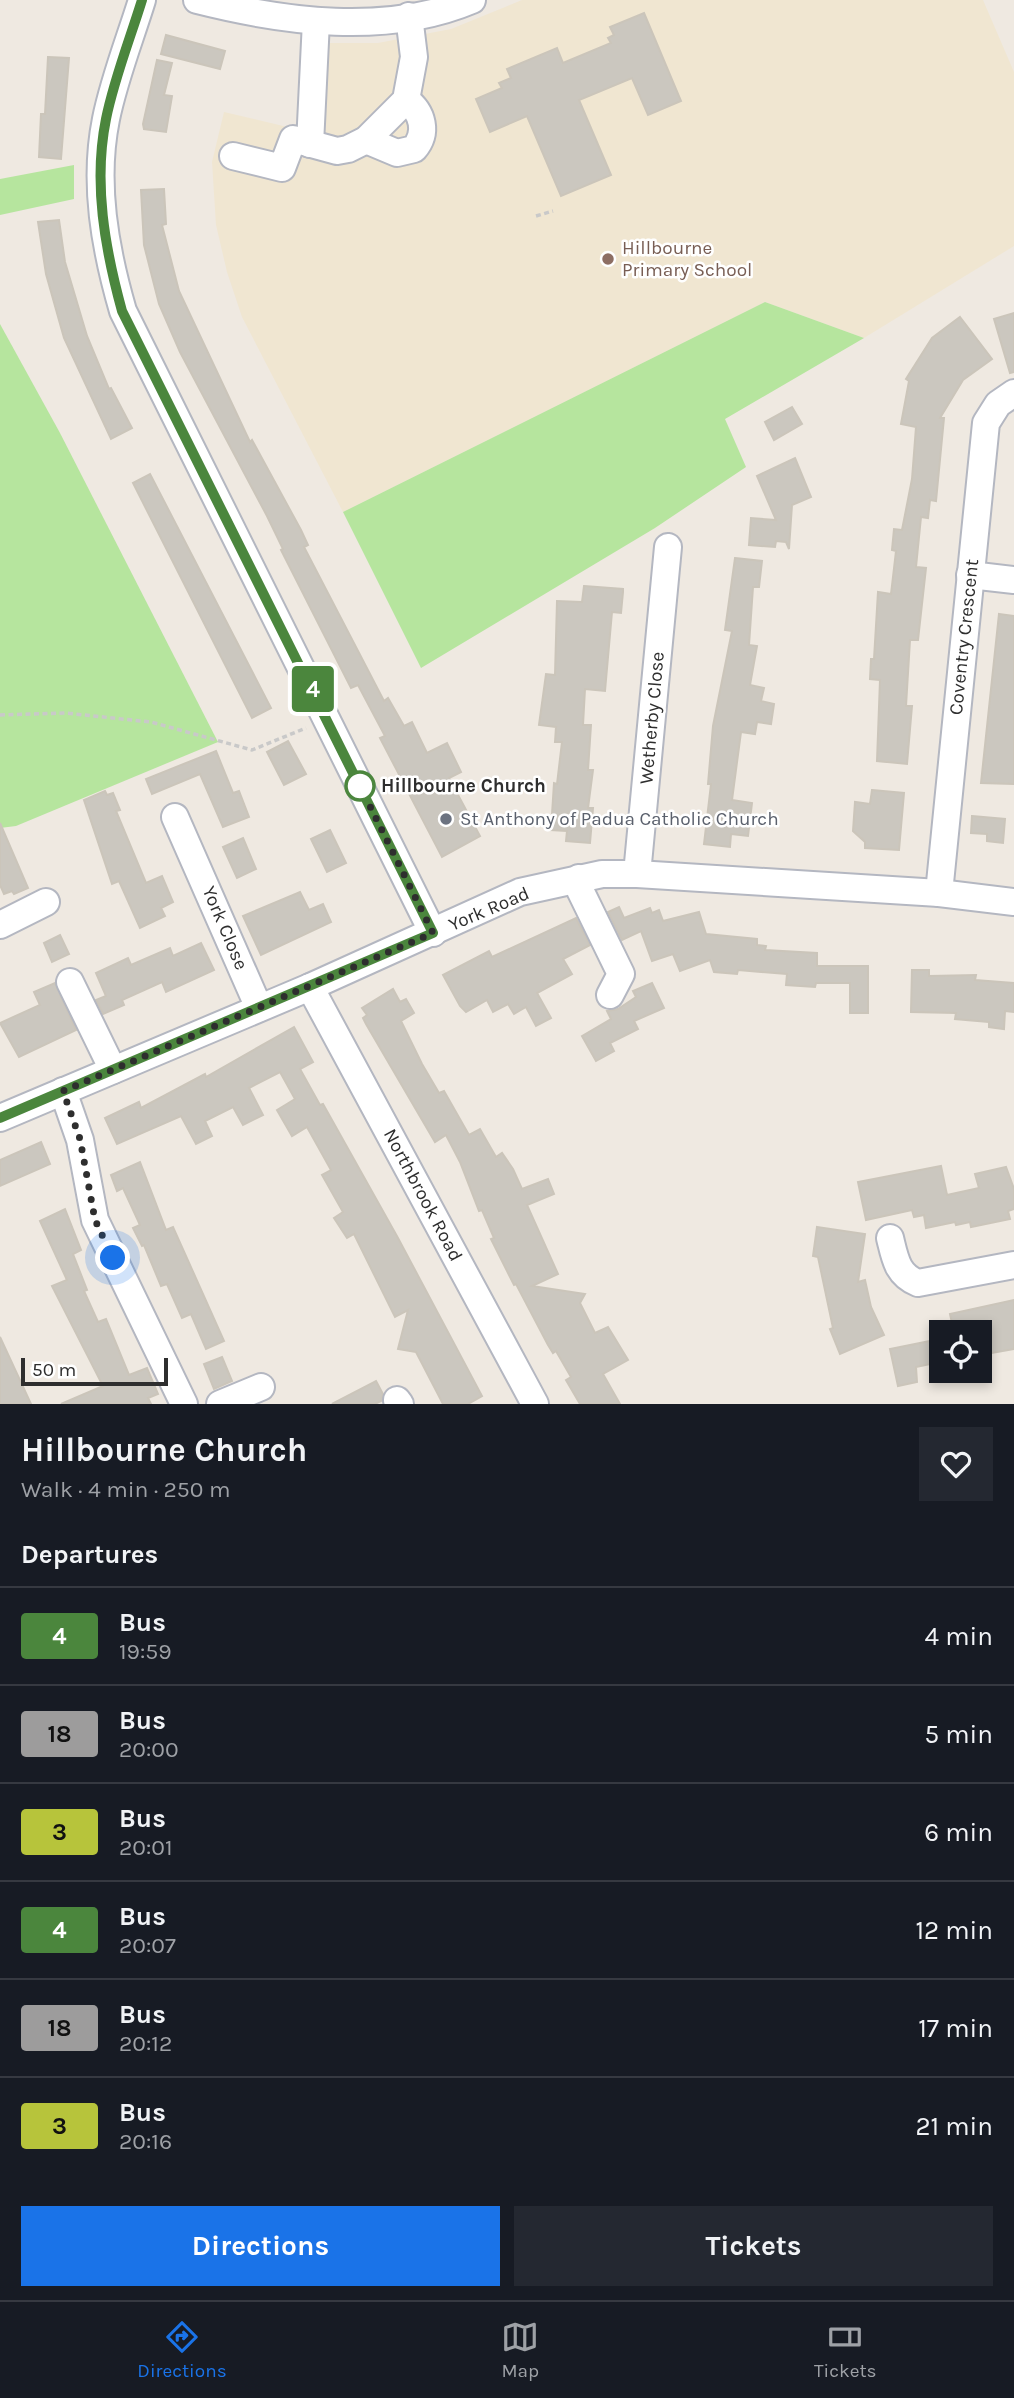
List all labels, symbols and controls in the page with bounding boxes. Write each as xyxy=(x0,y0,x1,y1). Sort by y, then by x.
place label: Hillbourne Primary School xyxy=(622,237,752,281)
marker: Hillbourne Primary School xyxy=(600,251,616,267)
street label: Coventry Crescent xyxy=(945,558,983,716)
street label: Wetherby Close xyxy=(635,651,669,785)
line badge: 4 xyxy=(290,666,336,712)
text: 4 xyxy=(306,675,320,703)
marker: Hillbourne Church xyxy=(345,771,375,801)
place label: Hillbourne Church xyxy=(381,775,546,797)
place label: St Anthony of Padua Catholic Church xyxy=(460,808,779,830)
marker: St Anthony of Padua Catholic Church xyxy=(438,811,454,827)
street label: York Road xyxy=(445,882,533,936)
street label: York Close xyxy=(198,883,252,973)
street label: Northbrook Road xyxy=(379,1125,467,1265)
your location xyxy=(95,1240,130,1275)
map controls xyxy=(929,1320,992,1383)
button: locate xyxy=(929,1320,992,1383)
scale bar xyxy=(21,1355,168,1387)
text: 50 m xyxy=(32,1359,76,1381)
button: heart xyxy=(919,1427,993,1501)
text: Hillbourne Church xyxy=(21,1431,307,1469)
text: Walk · 4 min · 250 m xyxy=(21,1476,230,1503)
text: Departures xyxy=(21,1539,158,1570)
text: Bus xyxy=(119,1607,166,1638)
text: 4 min xyxy=(925,1621,993,1652)
text: 4 xyxy=(52,1622,67,1650)
text: 19:59 xyxy=(119,1638,172,1665)
text: Bus xyxy=(119,1705,166,1736)
text: 5 min xyxy=(924,1719,993,1750)
text: 18 xyxy=(47,1720,72,1748)
text: 20:00 xyxy=(119,1736,179,1763)
text: Bus xyxy=(119,1803,166,1834)
text: 6 min xyxy=(924,1817,993,1848)
text: 3 xyxy=(52,1818,67,1846)
text: 20:01 xyxy=(119,1834,173,1861)
text: Bus xyxy=(119,1901,166,1932)
text: 12 min xyxy=(915,1915,993,1946)
text: 4 xyxy=(52,1916,67,1944)
text: 20:07 xyxy=(119,1932,176,1959)
text: Bus xyxy=(119,1999,166,2030)
text: 17 min xyxy=(918,2013,993,2044)
text: 18 xyxy=(47,2014,72,2042)
text: 20:12 xyxy=(119,2030,172,2057)
text: Bus xyxy=(119,2097,166,2128)
text: 21 min xyxy=(915,2111,993,2142)
text: 3 xyxy=(52,2112,67,2140)
text: 20:16 xyxy=(119,2128,172,2155)
button: Directions xyxy=(21,2206,500,2286)
button: Tickets xyxy=(514,2206,993,2286)
tab: Directions xyxy=(137,2318,227,2382)
tab: Map xyxy=(501,2318,539,2382)
tab: Tickets xyxy=(814,2318,877,2382)

